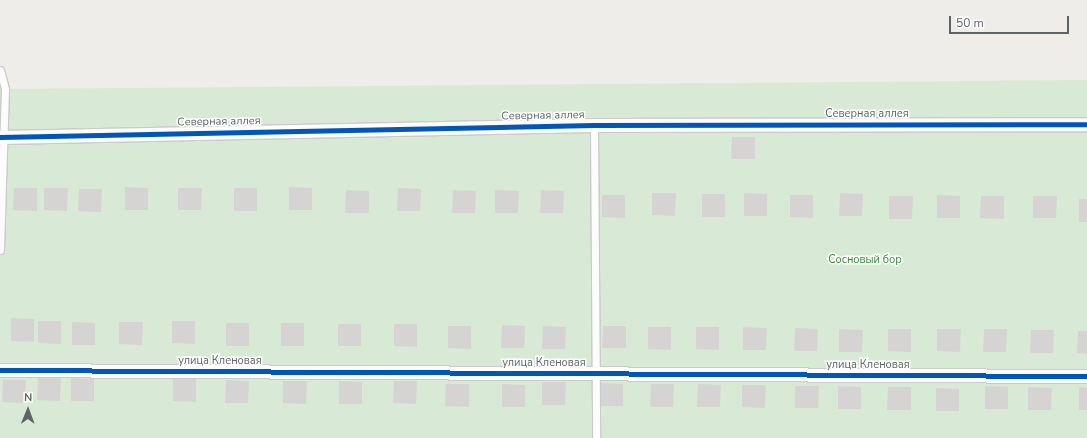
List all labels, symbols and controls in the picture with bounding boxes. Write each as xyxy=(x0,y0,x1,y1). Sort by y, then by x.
scale bar xyxy=(951,8,1071,34)
text: 50 m xyxy=(956,15,984,31)
street label: Северная аллея xyxy=(825,107,909,121)
street label: Северная аллея xyxy=(501,109,585,123)
street label: Северная аллея xyxy=(177,115,261,129)
park label: Сосновый бор xyxy=(828,253,902,267)
street label: улица Кленовая xyxy=(178,354,262,368)
street label: улица Кленовая xyxy=(502,356,586,370)
street label: улица Кленовая xyxy=(826,358,910,372)
north arrow xyxy=(8,390,48,430)
text: N xyxy=(24,390,32,405)

